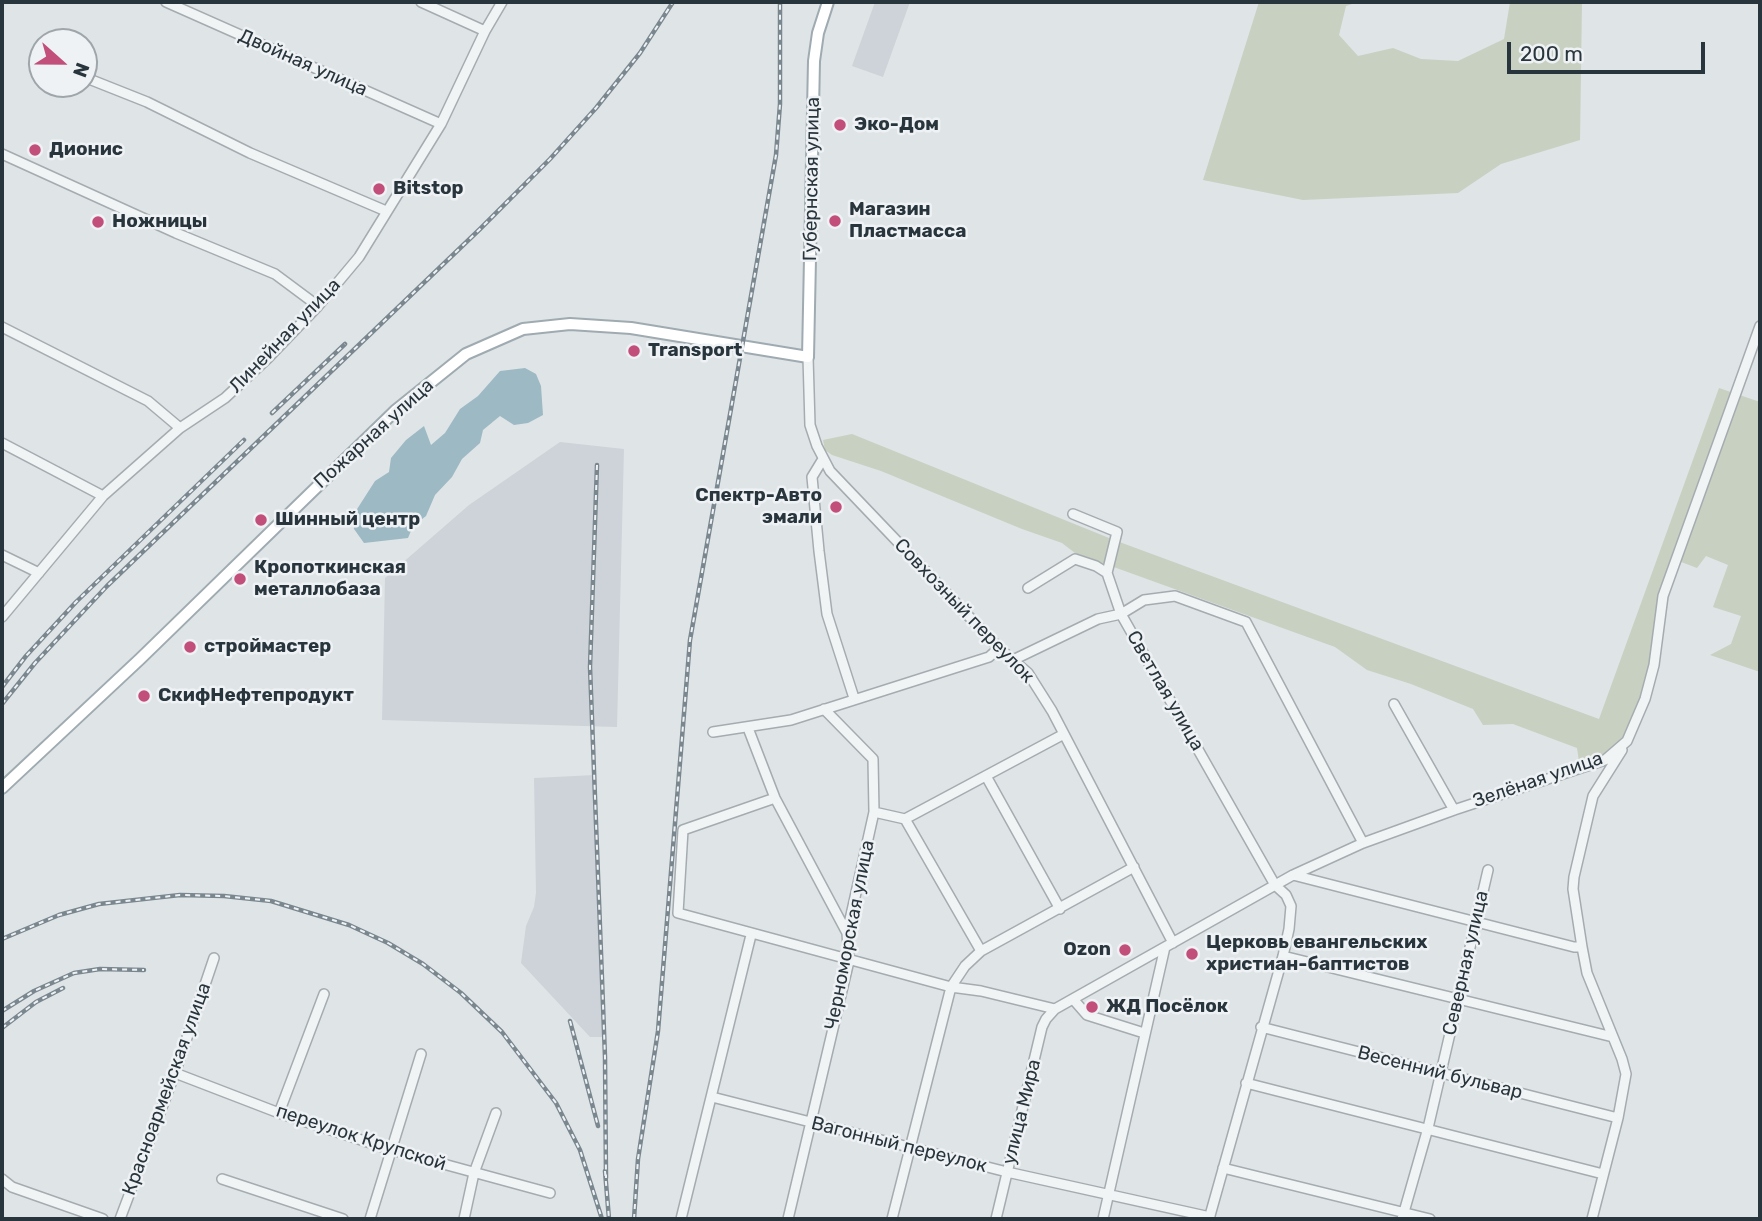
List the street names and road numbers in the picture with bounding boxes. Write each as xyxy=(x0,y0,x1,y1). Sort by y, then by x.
street label: Двойная улица xyxy=(235,24,371,102)
street label: Губернская улица xyxy=(799,97,825,261)
street label: Линейная улица xyxy=(225,274,345,398)
street label: Пожарная улица xyxy=(309,374,439,494)
street label: Совхозный переулок xyxy=(889,534,1039,688)
street label: Светлая улица xyxy=(1121,627,1209,755)
street label: Зелёная улица xyxy=(1470,747,1606,813)
street label: Черноморская улица xyxy=(820,838,880,1032)
street label: Северная улица xyxy=(1438,889,1494,1037)
street label: Красноармейская улица xyxy=(118,980,216,1198)
street label: Весенний бульвар xyxy=(1355,1041,1525,1105)
street label: улица Мира xyxy=(998,1057,1046,1167)
street label: переулок Крупской xyxy=(273,1100,449,1176)
street label: Вагонный переулок xyxy=(809,1112,989,1178)

